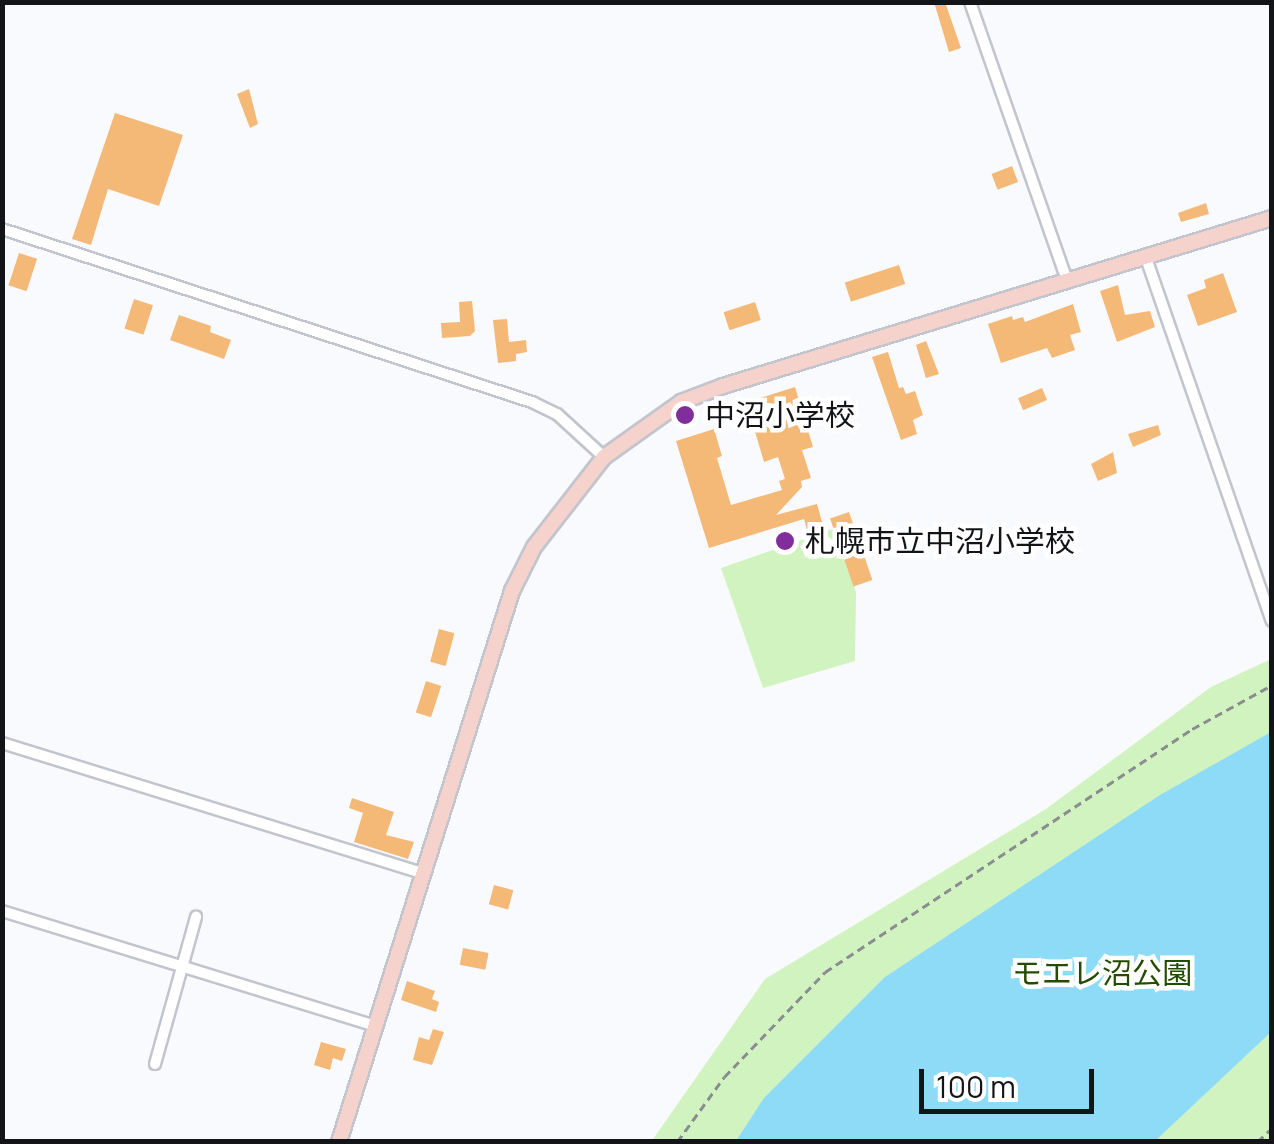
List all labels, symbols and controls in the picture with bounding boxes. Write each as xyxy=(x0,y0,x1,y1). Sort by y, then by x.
place label: 中沼小学校 xyxy=(705,397,855,433)
marker: 中沼小学校 xyxy=(674,404,696,426)
place label: 札幌市立中沼小学校 xyxy=(805,523,1075,559)
marker: 札幌市立中沼小学校 xyxy=(774,530,796,552)
park label: モエレ沼公園 xyxy=(1012,955,1192,991)
scale bar xyxy=(924,1049,1099,1111)
text: 100 m xyxy=(936,1066,1016,1107)

